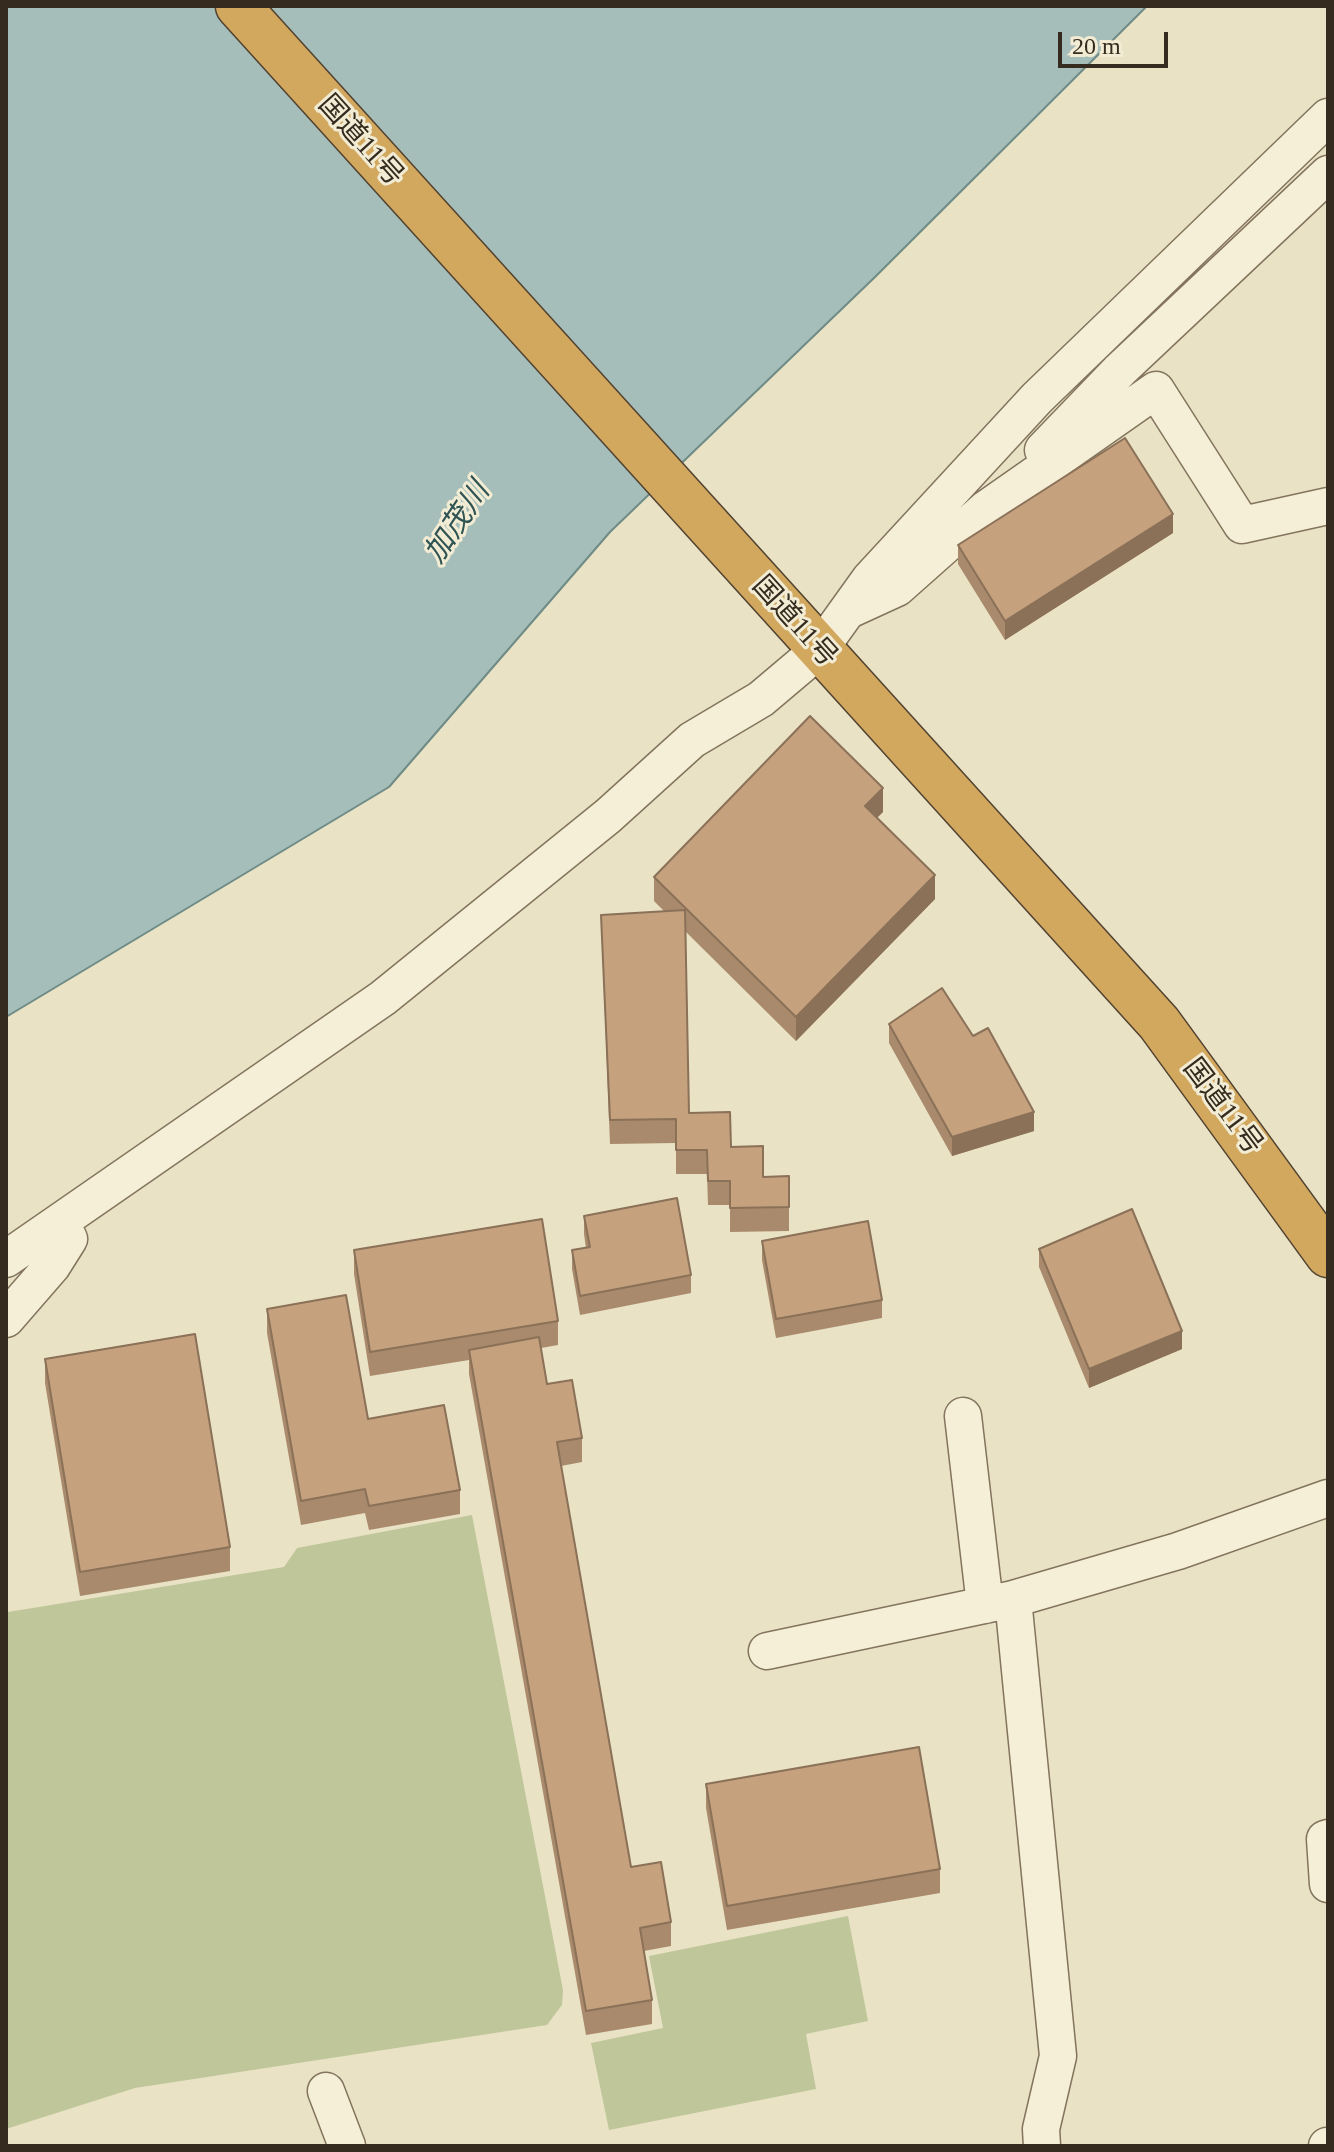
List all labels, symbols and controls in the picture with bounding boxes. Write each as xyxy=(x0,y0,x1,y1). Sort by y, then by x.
scale bar xyxy=(1062,16,1172,66)
text: 20 m xyxy=(1072,33,1121,59)
street label: 国道11号 xyxy=(310,89,410,193)
water label: 加茂川 xyxy=(418,476,498,570)
street label: 国道11号 xyxy=(744,570,844,674)
street label: 国道11号 xyxy=(1175,1053,1269,1161)

